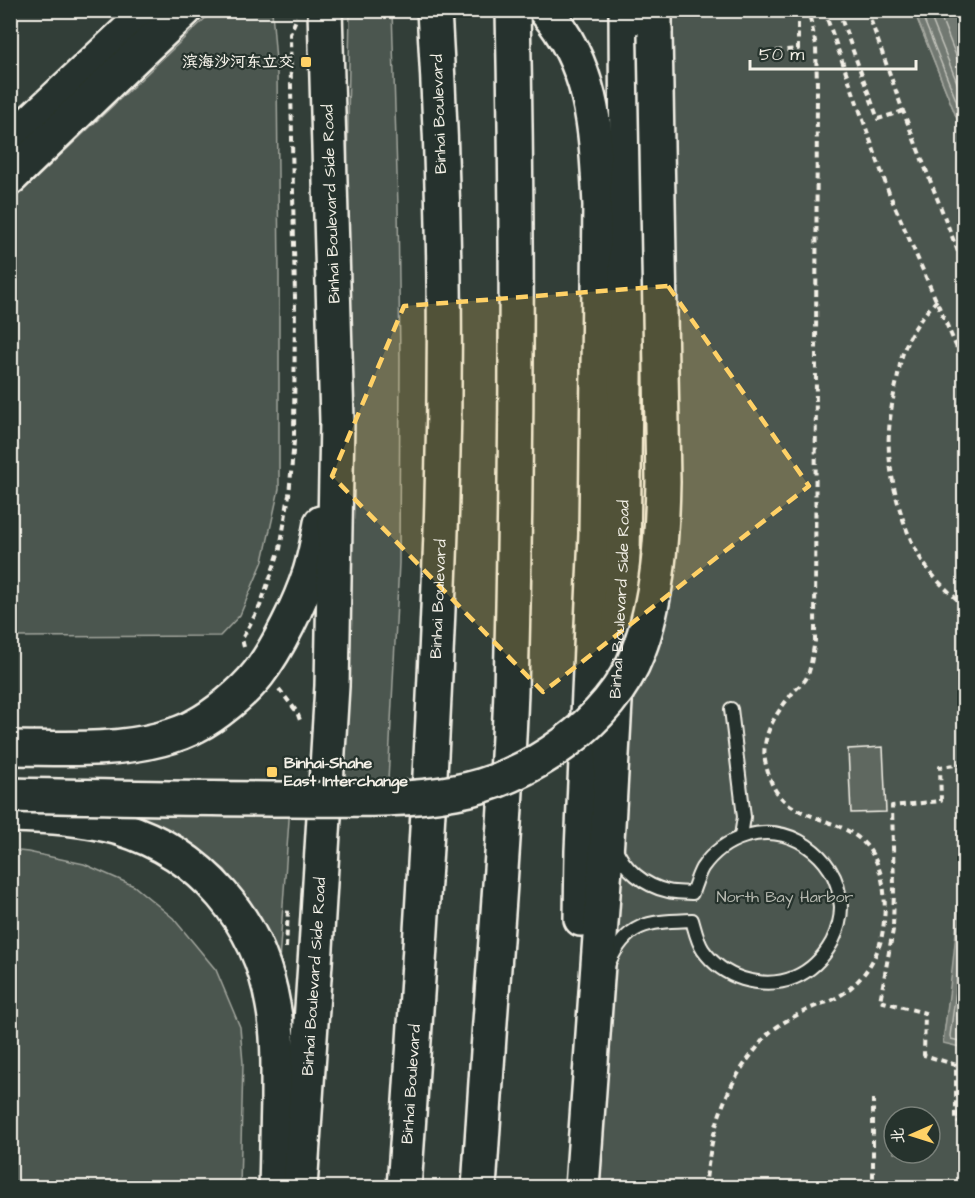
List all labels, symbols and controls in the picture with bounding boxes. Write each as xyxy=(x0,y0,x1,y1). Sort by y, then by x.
scale bar xyxy=(750,33,916,71)
text: 50 m xyxy=(759,42,804,67)
place label: 滨海沙河东立交 xyxy=(182,51,294,73)
street label: Binhai Boulevard xyxy=(426,54,452,174)
marker: 滨海沙河东立交 xyxy=(299,55,313,69)
street label: Binhai Boulevard Side Road xyxy=(317,104,345,304)
street label: Binhai Boulevard Side Road xyxy=(604,500,635,699)
street label: Binhai Boulevard xyxy=(425,539,452,659)
place label: Binhai-Shahe East Interchange xyxy=(284,752,408,794)
marker: Binhai-Shahe East Interchange xyxy=(265,765,279,779)
street label: Binhai Boulevard Side Road xyxy=(297,877,331,1076)
park label: North Bay Harbor xyxy=(717,886,854,909)
street label: Binhai Boulevard xyxy=(396,1024,426,1145)
north arrow xyxy=(882,1105,942,1165)
text: 北 xyxy=(887,1127,909,1144)

